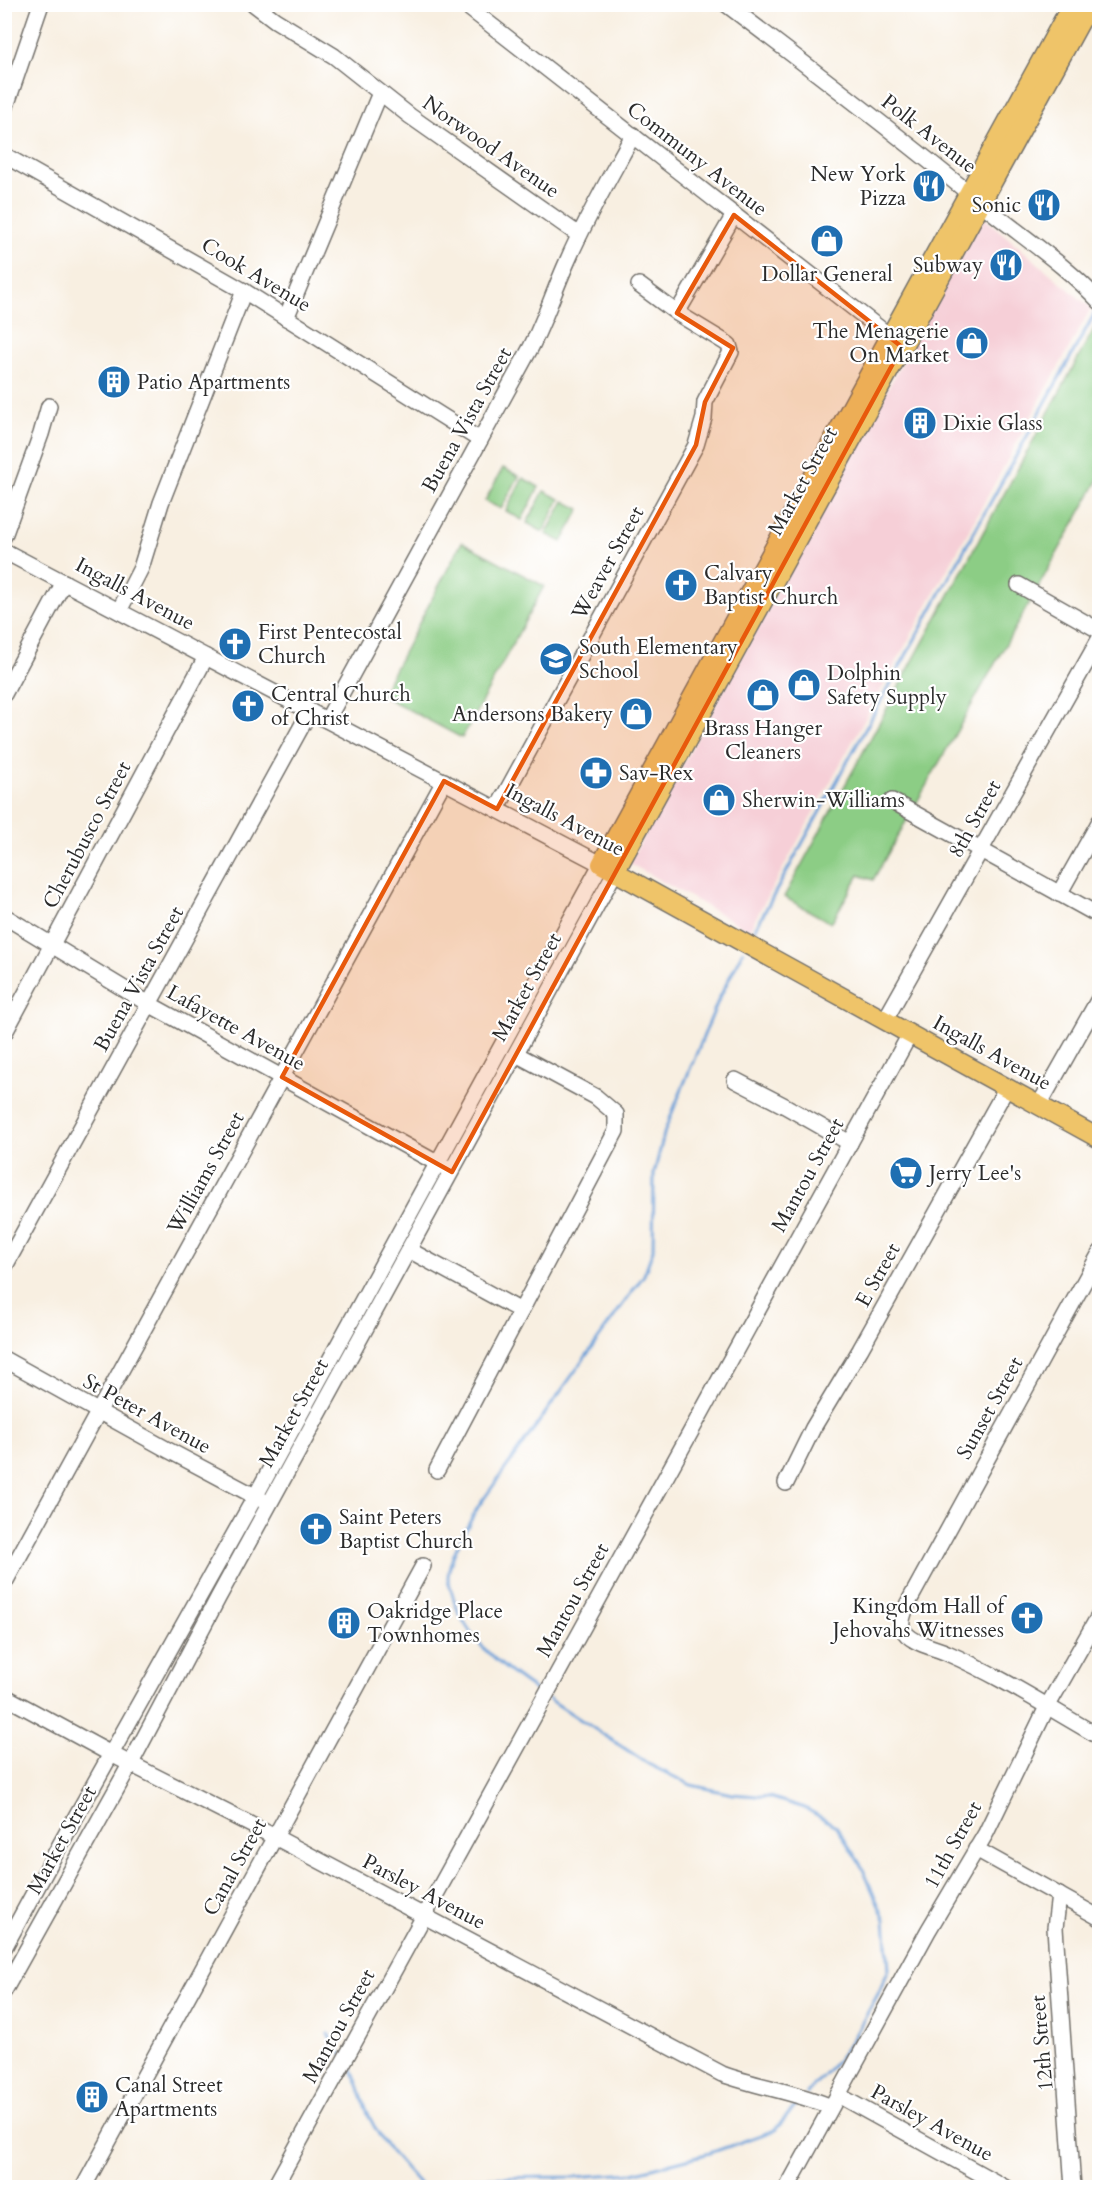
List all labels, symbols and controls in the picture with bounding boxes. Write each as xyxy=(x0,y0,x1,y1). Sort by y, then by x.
street label: Polk Avenue xyxy=(875,87,983,181)
street label: Norwood Avenue xyxy=(417,89,565,205)
street label: Communy Avenue xyxy=(621,95,773,223)
place label: New York Pizza xyxy=(810,160,907,213)
restaurant icon: New York Pizza xyxy=(911,168,947,204)
restaurant icon: Sonic xyxy=(1026,187,1062,223)
place label: Sonic xyxy=(972,191,1021,220)
shop icon: Dollar General xyxy=(809,223,845,259)
street label: Cook Avenue xyxy=(196,231,316,319)
restaurant icon: Subway xyxy=(988,247,1024,283)
place label: Subway xyxy=(913,251,983,280)
place label: Dollar General xyxy=(761,260,893,289)
place label: The Menagerie On Market xyxy=(812,317,949,370)
shop icon: The Menagerie On Market xyxy=(954,325,990,361)
street label: Buena Vista Street xyxy=(415,342,519,498)
building icon: Patio Apartments xyxy=(96,364,132,400)
place label: Patio Apartments xyxy=(137,368,290,397)
building icon: Dixie Glass xyxy=(902,405,938,441)
place label: Dixie Glass xyxy=(943,409,1043,438)
street label: Market Street xyxy=(761,421,845,541)
street label: Weaver Street xyxy=(564,501,651,626)
street label: Ingalls Avenue xyxy=(70,550,200,638)
place label: Calvary Baptist Church xyxy=(704,559,839,612)
church icon: Calvary Baptist Church xyxy=(663,567,699,603)
place label: First Pentecostal Church xyxy=(258,618,402,671)
church icon: First Pentecostal Church xyxy=(217,626,253,662)
place label: South Elementary School xyxy=(579,633,738,686)
school or university icon: South Elementary School xyxy=(538,641,574,677)
place label: Dolphin Safety Supply xyxy=(827,659,947,712)
shop icon: Dolphin Safety Supply xyxy=(786,667,822,703)
shop icon: Brass Hanger Cleaners xyxy=(745,677,781,713)
place label: Central Church of Christ xyxy=(271,680,411,733)
church icon: Central Church of Christ xyxy=(230,688,266,724)
shop icon: Andersons Bakery xyxy=(618,696,654,732)
place label: Andersons Bakery xyxy=(452,700,613,729)
place label: Brass Hanger Cleaners xyxy=(704,714,822,767)
pharmacy icon: Sav-Rex xyxy=(578,755,614,791)
street label: Cherubusco Street xyxy=(36,756,138,914)
place label: Sav-Rex xyxy=(619,759,694,788)
street label: 8th Street xyxy=(942,774,1008,863)
street label: Ingalls Avenue xyxy=(500,776,630,864)
shop icon: Sherwin-Williams xyxy=(701,782,737,818)
place label: Sherwin-Williams xyxy=(742,786,905,815)
street label: Buena Vista Street xyxy=(87,901,191,1057)
street label: Market Street xyxy=(485,927,569,1047)
street label: Lafayette Avenue xyxy=(161,978,311,1078)
street label: Ingalls Avenue xyxy=(928,1008,1056,1098)
street label: Williams Street xyxy=(160,1106,252,1240)
street label: Mantou Street xyxy=(765,1112,852,1237)
supermarket icon: Jerry Lee's xyxy=(888,1155,924,1191)
place label: Jerry Lee's xyxy=(926,1159,1021,1188)
street label: E Street xyxy=(849,1237,908,1312)
street label: Sunset Street xyxy=(950,1351,1030,1465)
street label: Market Street xyxy=(252,1353,336,1473)
street label: St Peter Avenue xyxy=(78,1367,216,1461)
place label: Saint Peters Baptist Church xyxy=(339,1503,474,1556)
church icon: Saint Peters Baptist Church xyxy=(298,1511,334,1547)
street label: Mantou Street xyxy=(530,1537,617,1662)
place label: Kingdom Hall of Jehovahs Witnesses xyxy=(830,1592,1008,1645)
place label: Oakridge Place Townhomes xyxy=(367,1597,503,1650)
church icon: Kingdom Hall of Jehovahs Witnesses xyxy=(1009,1600,1045,1636)
building icon: Oakridge Place Townhomes xyxy=(326,1605,362,1641)
street label: Market Street xyxy=(20,1780,104,1900)
street label: 11th Street xyxy=(917,1796,989,1894)
street label: Canal Street xyxy=(196,1813,274,1921)
street label: Parsley Avenue xyxy=(357,1847,491,1937)
street label: Mantou Street xyxy=(296,1963,383,2088)
street label: 12th Street xyxy=(1023,1994,1061,2092)
place label: Canal Street Apartments xyxy=(115,2071,223,2124)
street label: Parsley Avenue xyxy=(866,2077,998,2169)
building icon: Canal Street Apartments xyxy=(74,2079,110,2115)

